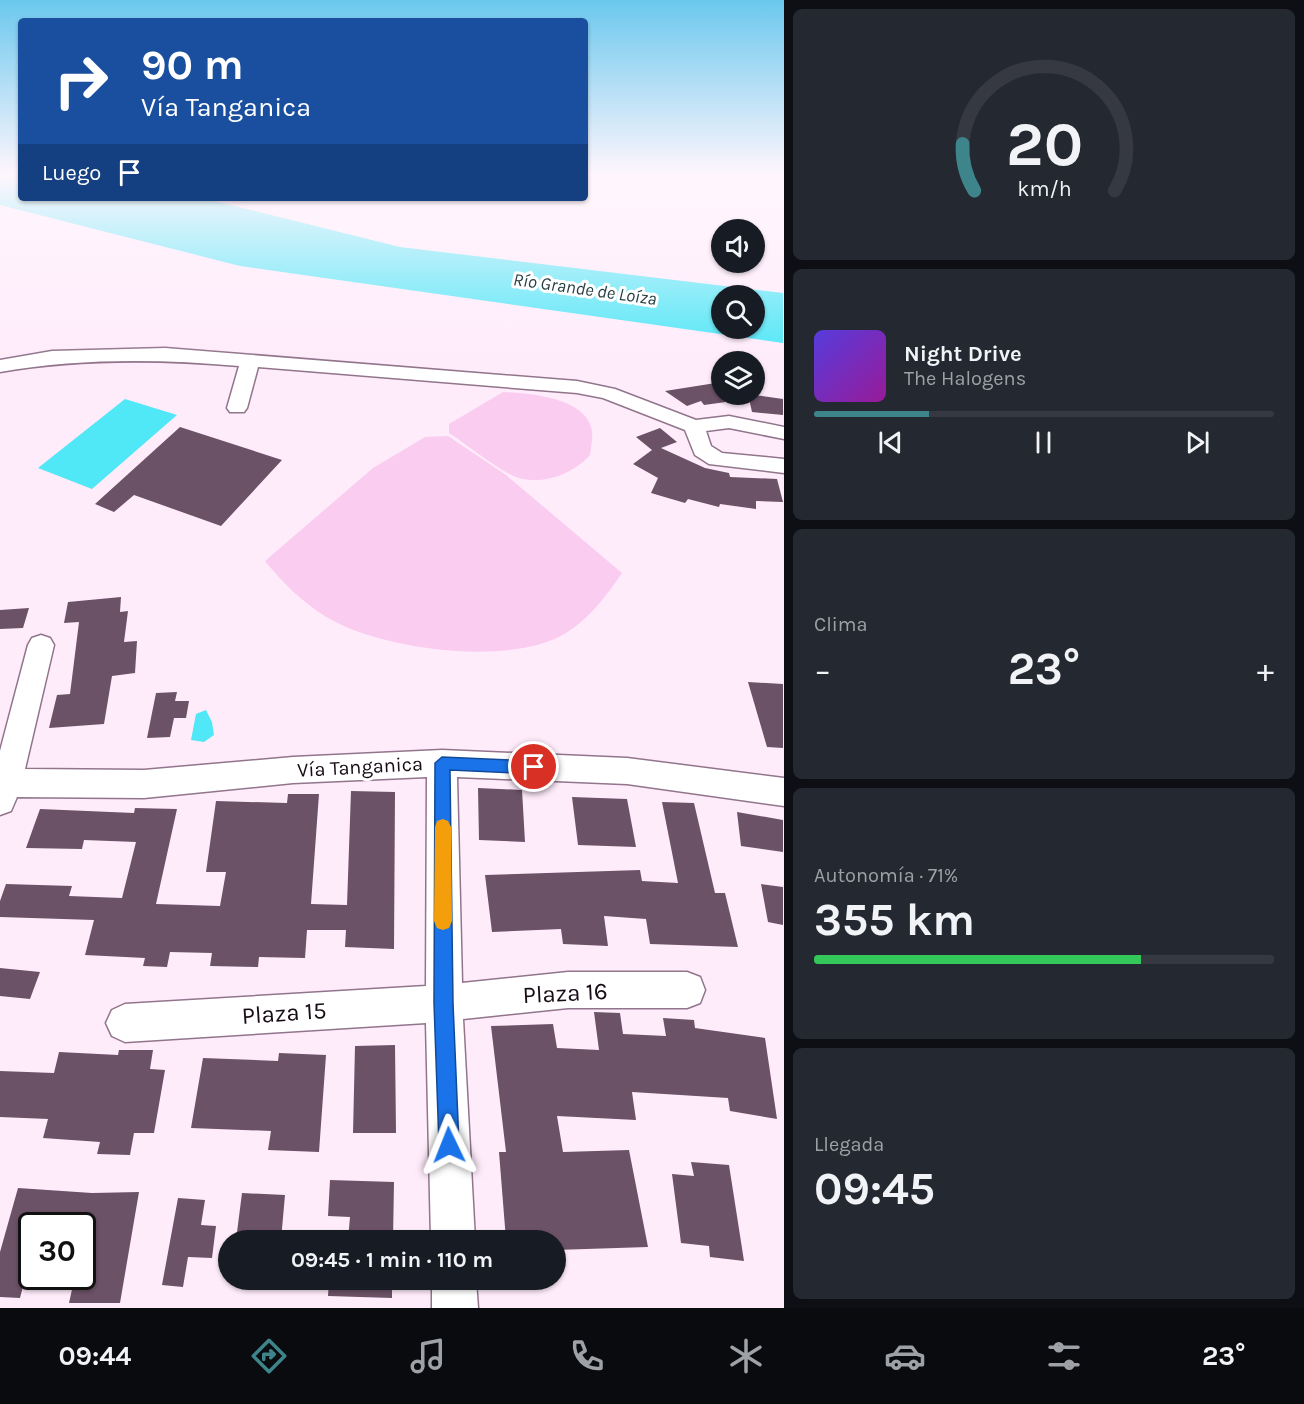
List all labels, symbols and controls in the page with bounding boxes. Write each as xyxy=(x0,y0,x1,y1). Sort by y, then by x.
text: 90 m xyxy=(141,40,244,90)
icon: right xyxy=(42,42,120,120)
text: Vía Tanganica xyxy=(141,91,311,123)
text: 20 xyxy=(1005,109,1083,182)
icon: arrive xyxy=(113,156,146,189)
text: Luego xyxy=(42,160,101,186)
text: km/h xyxy=(1017,177,1071,202)
map controls xyxy=(711,219,765,405)
button: sound xyxy=(711,219,765,273)
water label: Río Grande de Loíza xyxy=(512,268,658,310)
button: search xyxy=(711,285,765,339)
text: Night Drive xyxy=(904,341,1022,367)
button: layers xyxy=(711,351,765,405)
text: The Halogens xyxy=(904,367,1026,390)
icon: previous xyxy=(874,426,907,459)
icon: pause xyxy=(1027,426,1060,459)
icon: next xyxy=(1181,426,1214,459)
text: Clima xyxy=(814,613,868,636)
text: 23° xyxy=(1008,643,1080,695)
text: − xyxy=(814,651,831,689)
text: + xyxy=(1257,651,1274,689)
pin xyxy=(508,741,559,792)
icon: arrive xyxy=(517,750,550,783)
street label: Vía Tanganica xyxy=(296,752,424,782)
text: Autonomía · 71% xyxy=(814,864,958,887)
text: 355 km xyxy=(814,894,975,946)
street label: Plaza 16 xyxy=(522,977,608,1009)
street label: Plaza 15 xyxy=(241,996,327,1030)
position arrow xyxy=(417,1113,481,1177)
text: Llegada xyxy=(814,1133,884,1156)
text: 09:45 xyxy=(814,1163,935,1215)
speed limit sign: 30 xyxy=(18,1212,96,1290)
text: 09:45 · 1 min · 110 m xyxy=(291,1247,493,1273)
icon: directions xyxy=(248,1335,290,1377)
icon: music xyxy=(407,1335,449,1377)
icon: phone xyxy=(566,1335,608,1377)
icon: climate xyxy=(725,1335,767,1377)
icon: car xyxy=(884,1335,926,1377)
icon: filters xyxy=(1043,1335,1085,1377)
text: 09:44 xyxy=(58,1340,131,1372)
text: 23° xyxy=(1202,1340,1246,1372)

